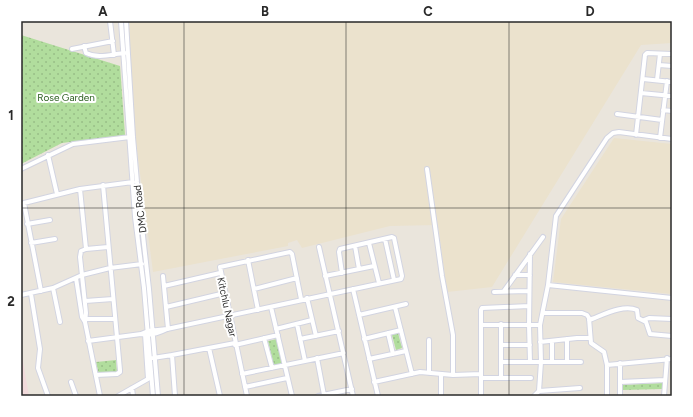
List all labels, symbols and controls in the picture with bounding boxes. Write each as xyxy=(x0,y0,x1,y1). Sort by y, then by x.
text: A xyxy=(98,4,108,19)
text: B xyxy=(261,4,269,19)
text: C xyxy=(423,4,433,19)
text: D xyxy=(585,4,595,19)
park label: Rose Garden xyxy=(37,91,95,104)
text: 1 xyxy=(8,108,14,123)
street label: DMC Road xyxy=(131,184,149,234)
street label: Kitchlu Nagar xyxy=(214,276,240,339)
text: 2 xyxy=(7,294,15,309)

